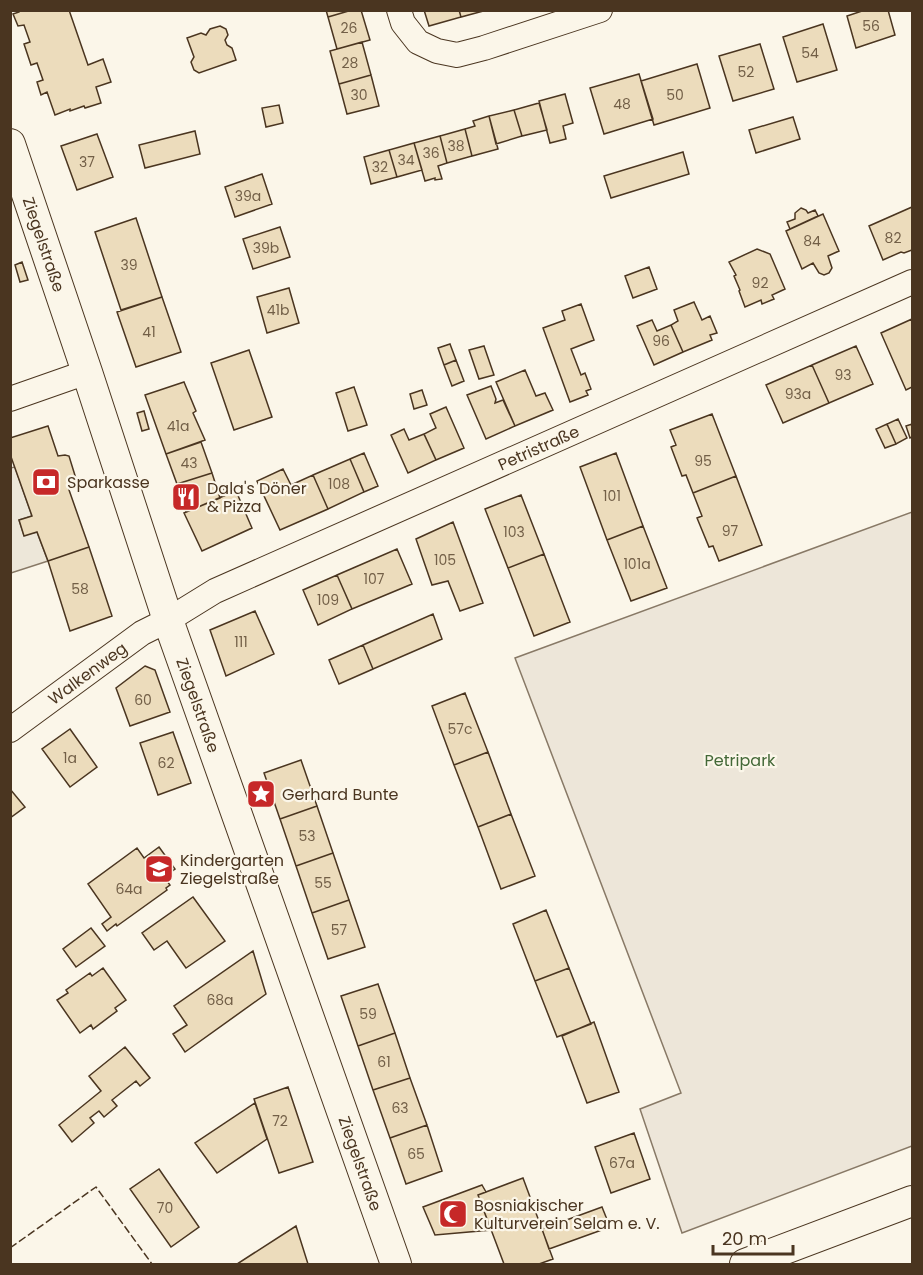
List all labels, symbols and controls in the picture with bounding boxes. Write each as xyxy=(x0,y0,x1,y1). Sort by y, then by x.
house number: 56 xyxy=(862,16,880,36)
house number: 26 xyxy=(341,18,358,38)
house number: 54 xyxy=(801,43,819,63)
house number: 28 xyxy=(342,53,359,73)
house number: 52 xyxy=(738,62,754,82)
house number: 30 xyxy=(350,85,368,105)
house number: 50 xyxy=(666,85,684,105)
house number: 48 xyxy=(613,94,631,114)
house number: 38 xyxy=(447,136,465,156)
house number: 36 xyxy=(422,143,440,163)
house number: 34 xyxy=(397,150,415,170)
house number: 37 xyxy=(79,152,95,172)
house number: 32 xyxy=(372,157,388,177)
house number: 39a xyxy=(235,186,261,206)
street label: Ziegelstraße xyxy=(17,194,70,295)
house number: 82 xyxy=(885,228,901,248)
house number: 84 xyxy=(803,231,821,251)
house number: 39b xyxy=(253,238,279,258)
house number: 39 xyxy=(120,255,138,275)
house number: 92 xyxy=(752,273,768,293)
house number: 41b xyxy=(267,300,289,320)
house number: 41 xyxy=(142,322,156,342)
house number: 96 xyxy=(652,331,670,351)
house number: 93 xyxy=(834,365,852,385)
house number: 93a xyxy=(785,384,811,404)
house number: 41a xyxy=(167,416,189,436)
street label: Petristraße xyxy=(494,420,583,476)
house number: 95 xyxy=(694,451,712,471)
house number: 43 xyxy=(180,453,198,473)
bank icon: Sparkasse xyxy=(30,466,62,498)
place label: Sparkasse xyxy=(67,471,150,494)
house number: 108 xyxy=(328,474,350,494)
place label: Dala's Döner & Pizza xyxy=(207,477,307,518)
restaurant icon: Dala's Döner & Pizza xyxy=(170,481,202,513)
house number: 101 xyxy=(603,486,621,506)
house number: 97 xyxy=(722,521,739,541)
house number: 103 xyxy=(503,522,525,542)
house number: 105 xyxy=(434,550,456,570)
house number: 101a xyxy=(623,554,651,574)
house number: 107 xyxy=(364,569,385,589)
house number: 58 xyxy=(71,579,89,599)
house number: 109 xyxy=(317,590,339,610)
house number: 111 xyxy=(234,632,248,652)
street label: Walkenweg xyxy=(44,637,132,710)
street label: Ziegelstraße xyxy=(170,655,225,756)
house number: 60 xyxy=(134,690,152,710)
house number: 57c xyxy=(448,719,472,739)
house number: 1a xyxy=(63,748,77,768)
park label: Petripark xyxy=(705,749,776,772)
house number: 62 xyxy=(158,753,174,773)
place icon: Gerhard Bunte xyxy=(245,778,277,810)
place label: Gerhard Bunte xyxy=(282,783,399,806)
house number: 53 xyxy=(298,826,316,846)
place label: Kindergarten Ziegelstraße xyxy=(180,849,284,890)
school or university icon: Kindergarten Ziegelstraße xyxy=(143,853,175,885)
house number: 55 xyxy=(314,873,332,893)
house number: 64a xyxy=(115,879,143,899)
house number: 57 xyxy=(331,920,348,940)
house number: 68a xyxy=(206,990,234,1010)
house number: 59 xyxy=(359,1004,377,1024)
house number: 61 xyxy=(377,1052,391,1072)
house number: 63 xyxy=(391,1098,409,1118)
house number: 72 xyxy=(272,1111,288,1131)
street label: Ziegelstraße xyxy=(333,1113,387,1214)
house number: 65 xyxy=(407,1144,425,1164)
house number: 67a xyxy=(609,1153,635,1173)
place label: Bosniakischer Kulturverein Selam e. V. xyxy=(474,1194,660,1235)
house number: 70 xyxy=(157,1198,173,1218)
mosque icon: Bosniakischer Kulturverein Selam e. V. xyxy=(437,1198,469,1230)
scale bar xyxy=(713,1218,792,1256)
text: 20 m xyxy=(722,1226,767,1251)

